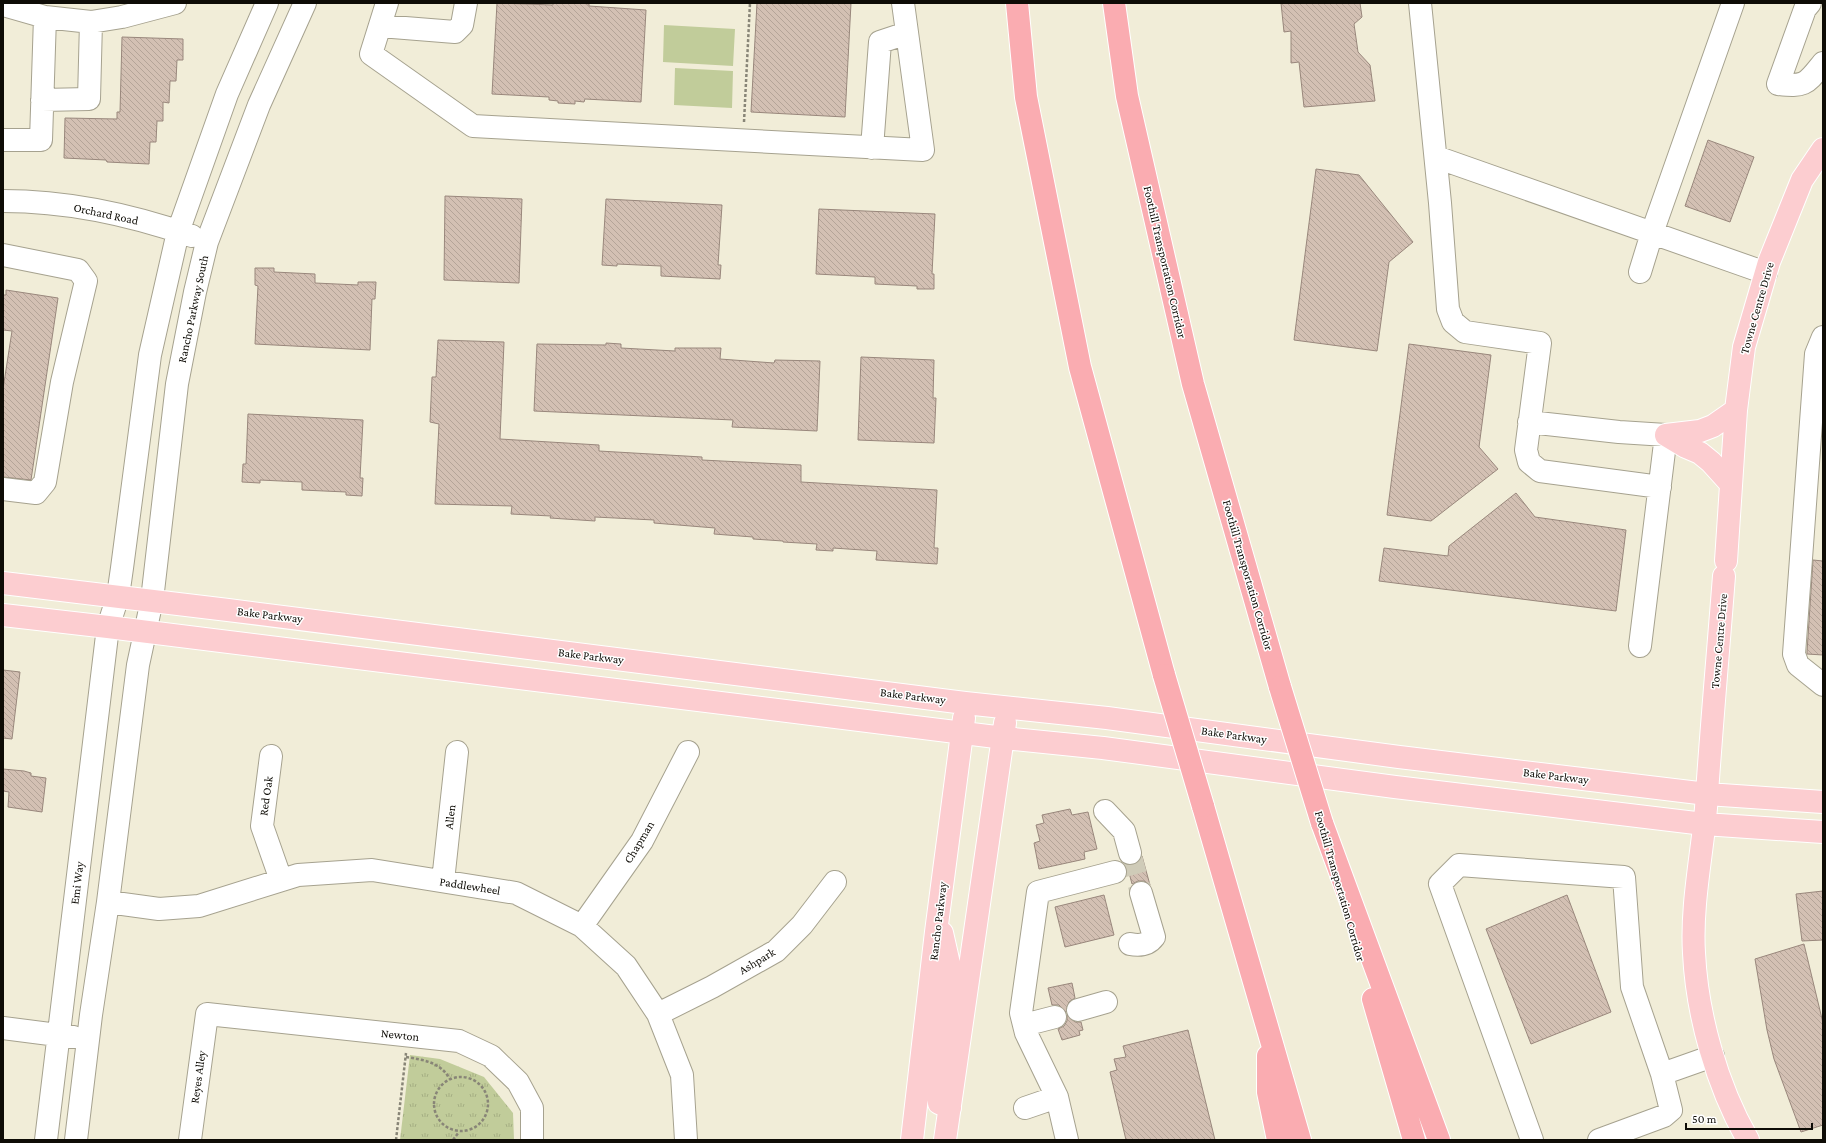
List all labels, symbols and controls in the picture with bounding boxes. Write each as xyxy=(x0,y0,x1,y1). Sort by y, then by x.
street label: Foothill Transportation Corridor xyxy=(1141,184,1190,340)
street label: Orchard Road xyxy=(72,200,140,228)
street label: Rancho Parkway South xyxy=(175,253,211,364)
street label: Towne Centre Drive xyxy=(1737,260,1777,356)
street label: Foothill Transportation Corridor xyxy=(1220,498,1276,653)
street label: Towne Centre Drive xyxy=(1708,593,1730,689)
street label: Bake Parkway xyxy=(236,604,304,626)
street label: Bake Parkway xyxy=(557,645,625,667)
street label: Bake Parkway xyxy=(879,685,947,707)
street label: Bake Parkway xyxy=(1200,723,1268,747)
street label: Bake Parkway xyxy=(1522,765,1590,787)
street label: Red Oak xyxy=(256,775,276,817)
street label: Allen xyxy=(442,803,459,830)
street label: Foothill Transportation Corridor xyxy=(1312,809,1368,964)
street label: Chapman xyxy=(621,818,657,866)
street label: Emi Way xyxy=(67,860,87,905)
street label: Paddlewheel xyxy=(439,874,501,898)
street label: Rancho Parkway xyxy=(926,880,950,961)
street label: Ashpark xyxy=(736,945,778,977)
street label: Newton xyxy=(380,1026,420,1044)
street label: Reyes Alley xyxy=(187,1049,209,1104)
scale bar xyxy=(1686,1105,1812,1131)
text: 50 m xyxy=(1692,1112,1717,1126)

